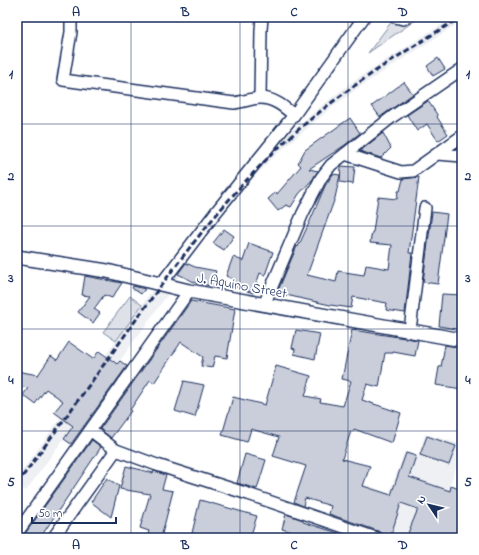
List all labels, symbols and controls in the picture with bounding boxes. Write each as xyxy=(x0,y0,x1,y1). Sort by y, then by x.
text: A xyxy=(72,3,80,22)
text: B xyxy=(180,3,190,22)
text: C xyxy=(290,3,298,22)
text: D xyxy=(397,3,408,22)
text: 1 xyxy=(9,65,14,84)
text: 1 xyxy=(466,65,471,84)
text: 2 xyxy=(7,167,15,186)
text: 2 xyxy=(464,167,472,186)
street label: J. Aquino Street xyxy=(195,268,289,305)
text: 3 xyxy=(7,269,14,288)
text: 3 xyxy=(464,269,471,288)
text: 4 xyxy=(7,371,14,390)
text: 4 xyxy=(464,371,471,390)
text: 5 xyxy=(7,473,15,492)
text: 5 xyxy=(464,473,472,492)
north arrow xyxy=(409,485,449,525)
text: N xyxy=(413,492,430,507)
scale bar xyxy=(32,499,116,525)
text: 50 m xyxy=(38,505,62,523)
text: A xyxy=(72,536,80,555)
text: B xyxy=(180,536,190,555)
text: C xyxy=(290,536,298,555)
text: D xyxy=(397,536,408,555)

